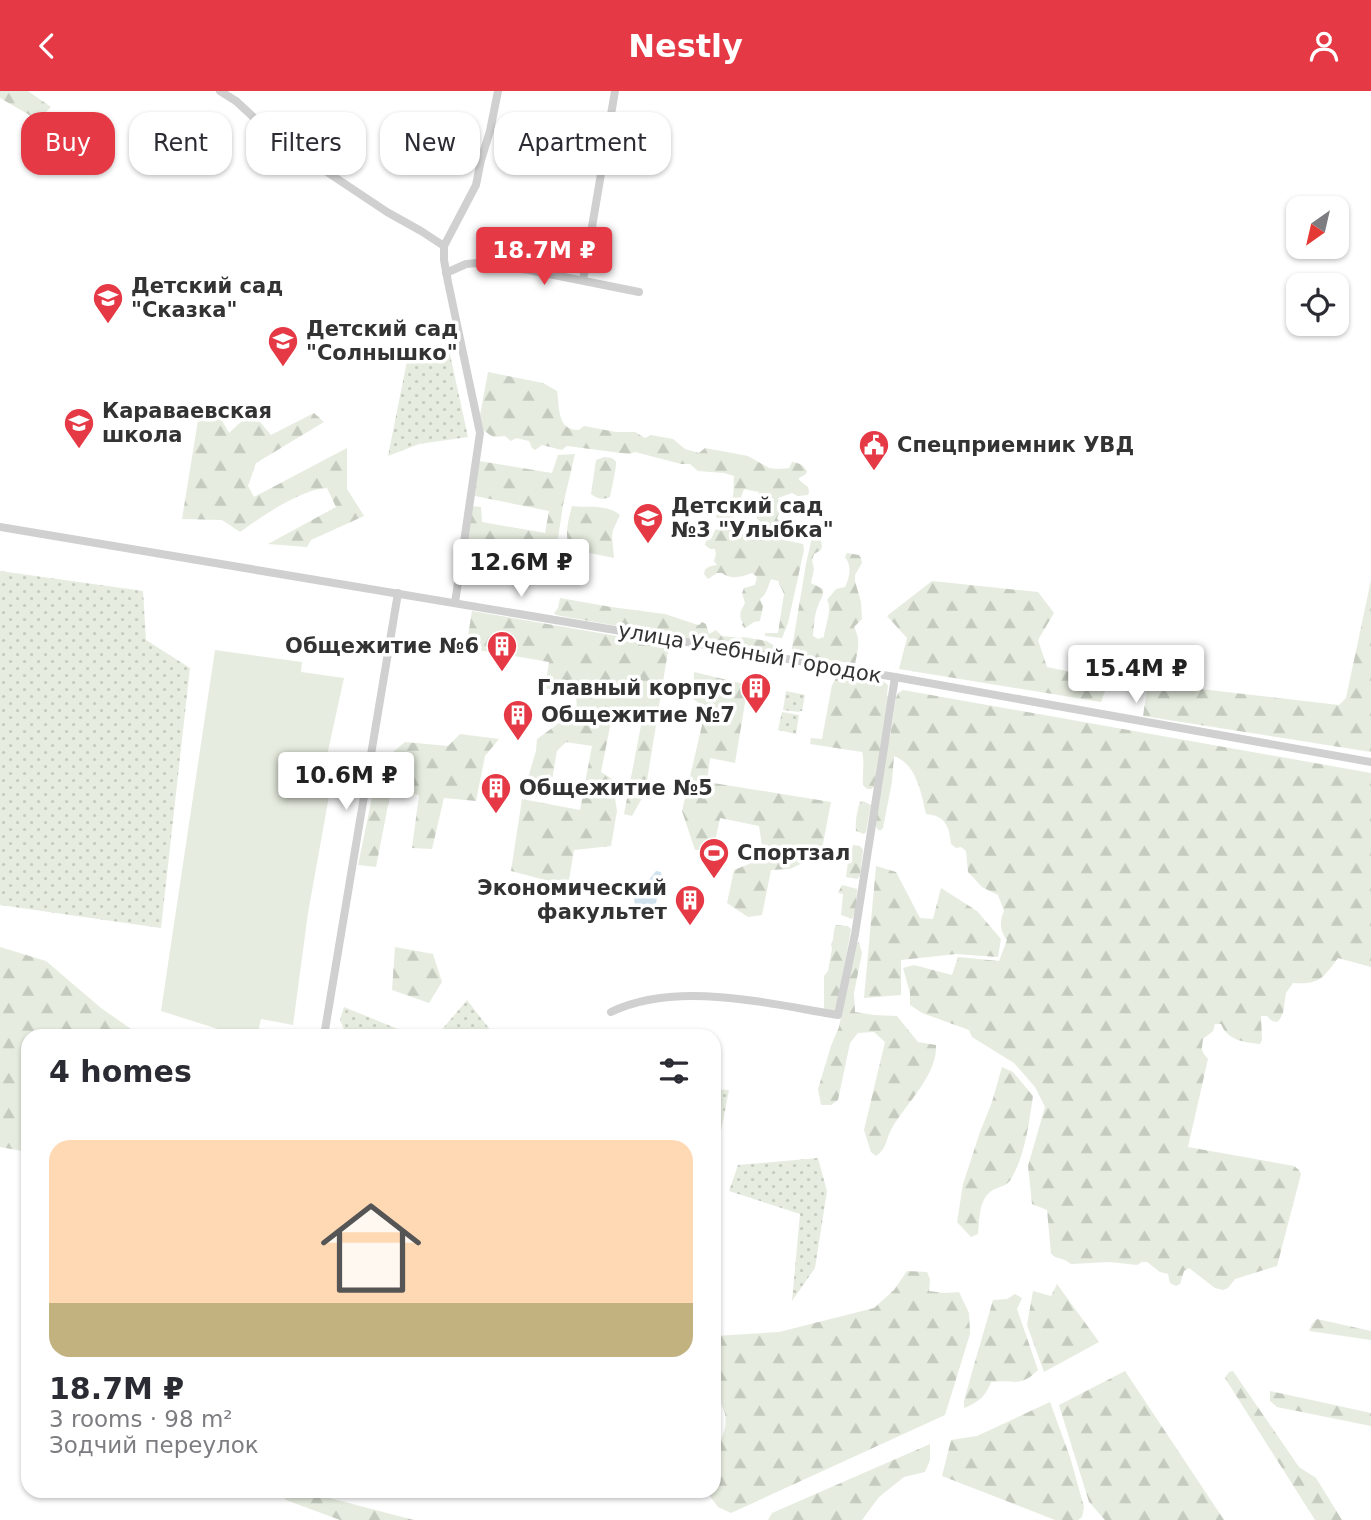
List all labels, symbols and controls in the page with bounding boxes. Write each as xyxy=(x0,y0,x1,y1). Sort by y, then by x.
icon: back xyxy=(28,27,66,65)
text: Nestly xyxy=(628,27,743,65)
icon: person xyxy=(1305,27,1343,65)
chip: Buy xyxy=(21,112,115,175)
chip: Rent xyxy=(129,112,232,175)
chip: Filters xyxy=(246,112,366,175)
chip: New xyxy=(380,112,480,175)
chip: Apartment xyxy=(494,112,671,175)
north arrow xyxy=(1286,196,1349,259)
map controls xyxy=(1286,196,1349,336)
pin: 18.7M ₽ xyxy=(479,227,609,287)
text: 18.7M ₽ xyxy=(492,237,596,263)
button: locate xyxy=(1286,273,1349,336)
place label: Детский сад "Сказка" xyxy=(131,274,283,322)
school or university icon: Детский сад "Сказка" xyxy=(91,281,125,325)
place label: Детский сад "Солнышко" xyxy=(306,317,458,365)
school or university icon: Детский сад "Солнышко" xyxy=(266,324,300,368)
place label: Караваевская школа xyxy=(102,399,272,447)
school or university icon: Караваевская школа xyxy=(62,406,96,450)
public building icon: Спецприемник УВД xyxy=(857,428,891,472)
place label: Спецприемник УВД xyxy=(897,433,1134,457)
place label: Детский сад №3 "Улыбка" xyxy=(671,494,834,542)
school or university icon: Детский сад №3 "Улыбка" xyxy=(631,501,665,545)
pin: 12.6M ₽ xyxy=(456,539,586,599)
text: 12.6M ₽ xyxy=(469,549,573,575)
street label: улица Учебный Городок xyxy=(616,618,884,688)
building icon: Общежитие №6 xyxy=(485,629,519,673)
place label: Общежитие №6 xyxy=(285,634,479,658)
pin: 15.4M ₽ xyxy=(1071,645,1201,705)
text: 15.4M ₽ xyxy=(1084,655,1188,681)
building icon: Главный корпус xyxy=(739,671,773,715)
place label: Главный корпус xyxy=(537,676,733,700)
building icon: Общежитие №7 xyxy=(501,698,535,742)
place label: Общежитие №7 xyxy=(541,703,735,727)
pin: 10.6M ₽ xyxy=(281,753,411,812)
text: 10.6M ₽ xyxy=(294,762,398,788)
building icon: Общежитие №5 xyxy=(479,771,513,815)
place label: Общежитие №5 xyxy=(519,776,713,800)
sports icon: Спортзал xyxy=(697,836,731,880)
place label: Спортзал xyxy=(737,841,850,865)
place label: Экономический факультет xyxy=(477,876,668,924)
building icon: Экономический факультет xyxy=(673,883,707,927)
icon: filters xyxy=(655,1052,693,1090)
text: 4 homes xyxy=(49,1054,192,1089)
icon: home xyxy=(308,1185,434,1311)
text: 18.7M ₽ xyxy=(49,1371,184,1406)
text: 3 rooms · 98 m² xyxy=(49,1406,233,1432)
text: Зодчий переулок xyxy=(49,1432,259,1458)

